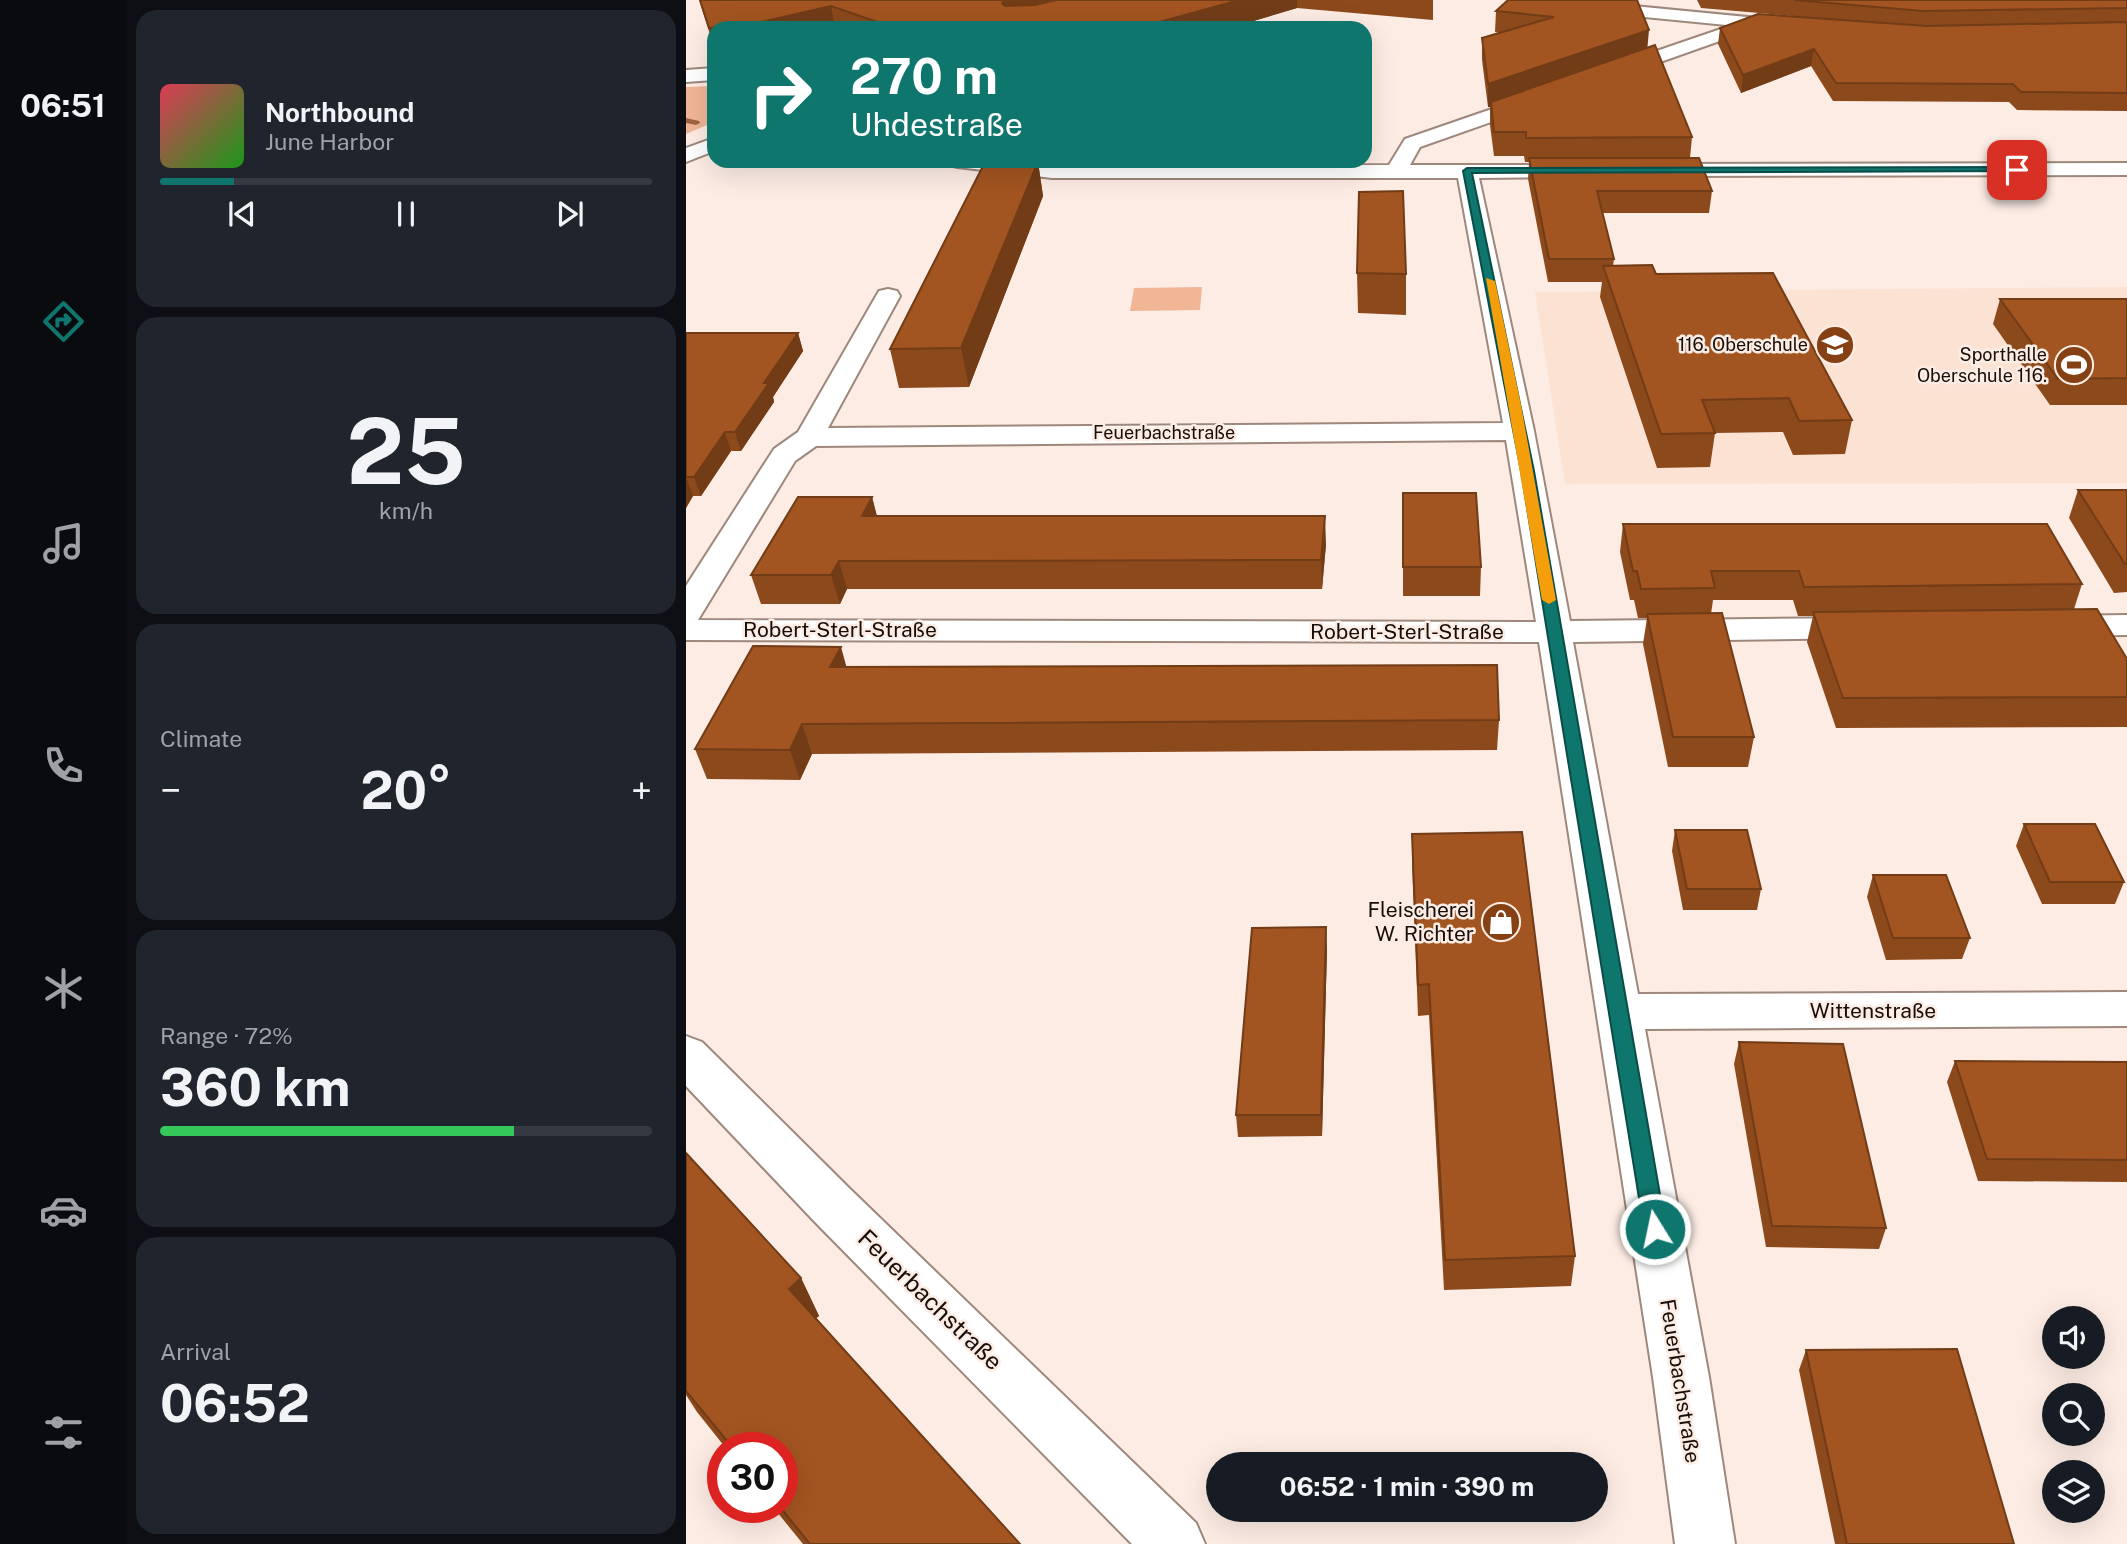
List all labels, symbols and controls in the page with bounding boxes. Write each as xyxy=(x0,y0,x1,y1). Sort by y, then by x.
text: 270 m xyxy=(850,47,998,105)
icon: right xyxy=(735,49,826,140)
text: 06:51 xyxy=(20,87,106,124)
text: Northbound xyxy=(265,97,414,128)
text: Uhdestraße xyxy=(850,106,1023,143)
text: June Harbor xyxy=(265,128,394,155)
pin xyxy=(1987,140,2047,200)
icon: arrive xyxy=(1998,151,2036,189)
icon: previous xyxy=(223,195,261,233)
icon: pause xyxy=(387,195,425,233)
icon: next xyxy=(551,195,589,233)
icon: directions xyxy=(39,297,88,346)
school or university icon: 116. Oberschule xyxy=(1814,324,1856,366)
place label: 116. Oberschule xyxy=(1678,334,1808,355)
place label: Sporthalle Oberschule 116. xyxy=(1917,344,2047,386)
sports icon: Sporthalle Oberschule 116. xyxy=(2053,344,2095,386)
text: 25 xyxy=(346,398,466,504)
street label: Feuerbachstraße xyxy=(1093,422,1235,443)
text: km/h xyxy=(379,497,433,524)
icon: music xyxy=(39,519,88,568)
street label: Robert-Sterl-Straße xyxy=(743,617,937,642)
street label: Robert-Sterl-Straße xyxy=(1310,619,1504,644)
text: Climate xyxy=(160,725,242,752)
icon: phone xyxy=(39,741,88,790)
text: 20° xyxy=(360,760,452,821)
text: − xyxy=(160,768,181,813)
text: + xyxy=(631,768,652,813)
place label: Fleischerei W. Richter xyxy=(1368,897,1474,946)
shop icon: Fleischerei W. Richter xyxy=(1480,901,1522,943)
icon: climate xyxy=(39,964,88,1013)
street label: Wittenstraße xyxy=(1810,998,1936,1023)
text: Range · 72% xyxy=(160,1022,293,1049)
text: 360 km xyxy=(160,1057,351,1118)
icon: car xyxy=(39,1186,88,1235)
position arrow xyxy=(1618,1192,1692,1266)
street label: Feuerbachstraße xyxy=(853,1223,1009,1375)
street label: Feuerbachstraße xyxy=(1655,1297,1706,1465)
map controls xyxy=(2042,1306,2105,1523)
button: sound xyxy=(2042,1306,2105,1369)
text: Arrival xyxy=(160,1338,231,1365)
text: 06:52 xyxy=(160,1373,310,1434)
button: search xyxy=(2042,1383,2105,1446)
icon: filters xyxy=(39,1408,88,1457)
speed limit sign: 30 xyxy=(707,1432,798,1523)
button: layers xyxy=(2042,1460,2105,1523)
text: 06:52 · 1 min · 390 m xyxy=(1280,1471,1534,1502)

